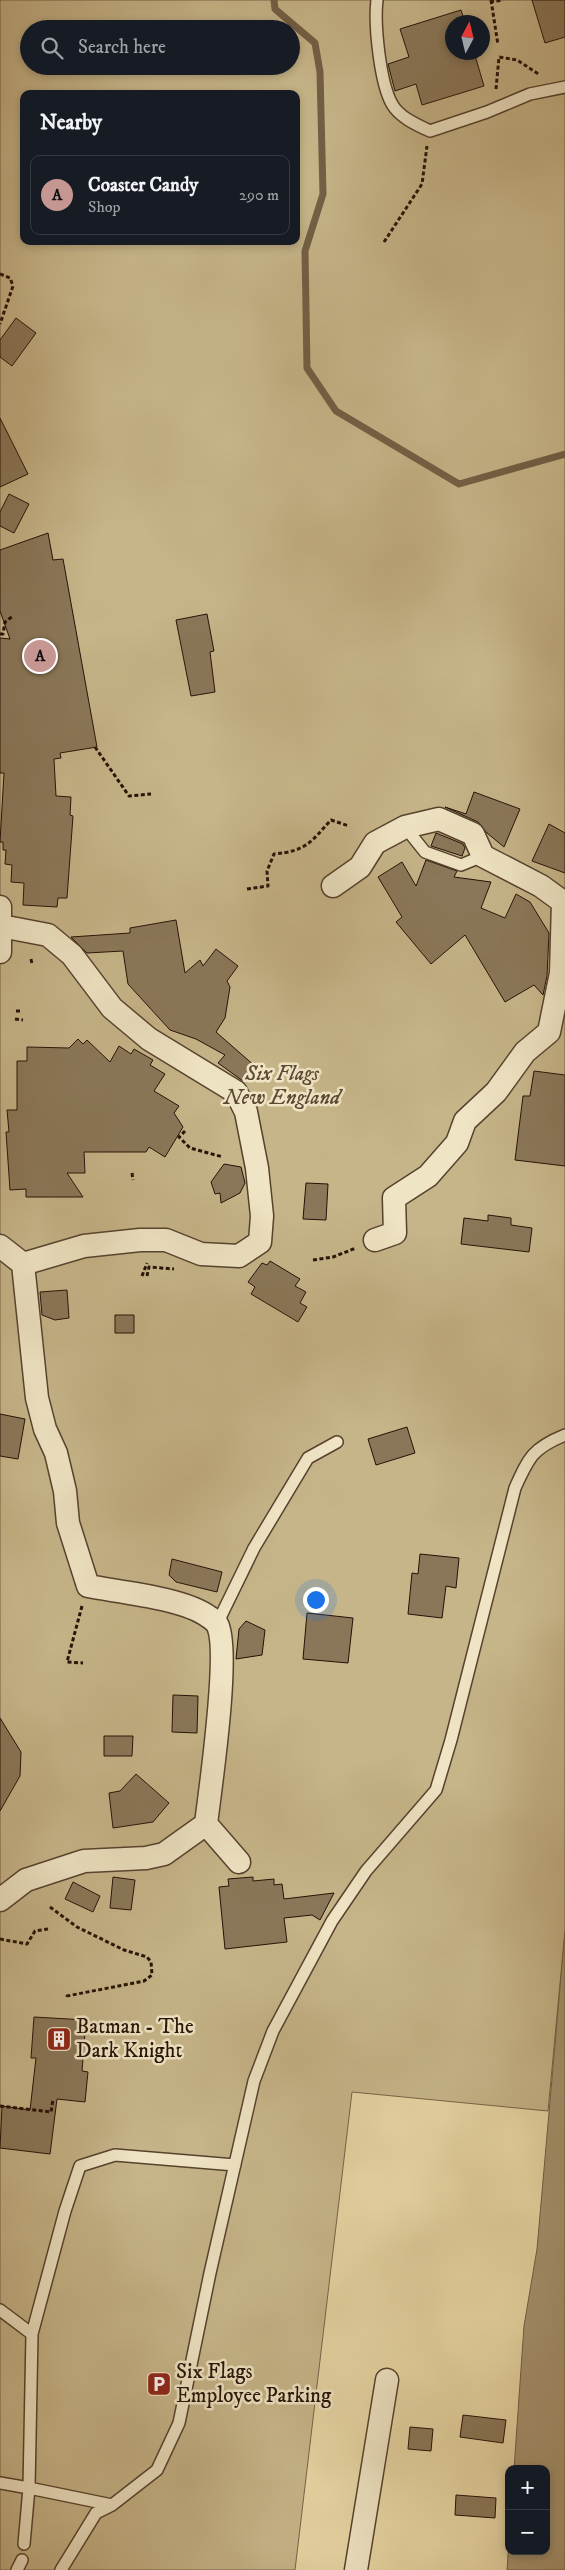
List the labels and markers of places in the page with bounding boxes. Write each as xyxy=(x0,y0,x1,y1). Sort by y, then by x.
pin: A xyxy=(24,637,56,675)
place label: Batman - The Dark Knight xyxy=(76,2014,194,2064)
building icon: Batman - The Dark Knight xyxy=(46,2026,72,2052)
place label: Six Flags Employee Parking xyxy=(176,2359,332,2409)
parking icon: Six Flags Employee Parking xyxy=(146,2371,172,2397)

